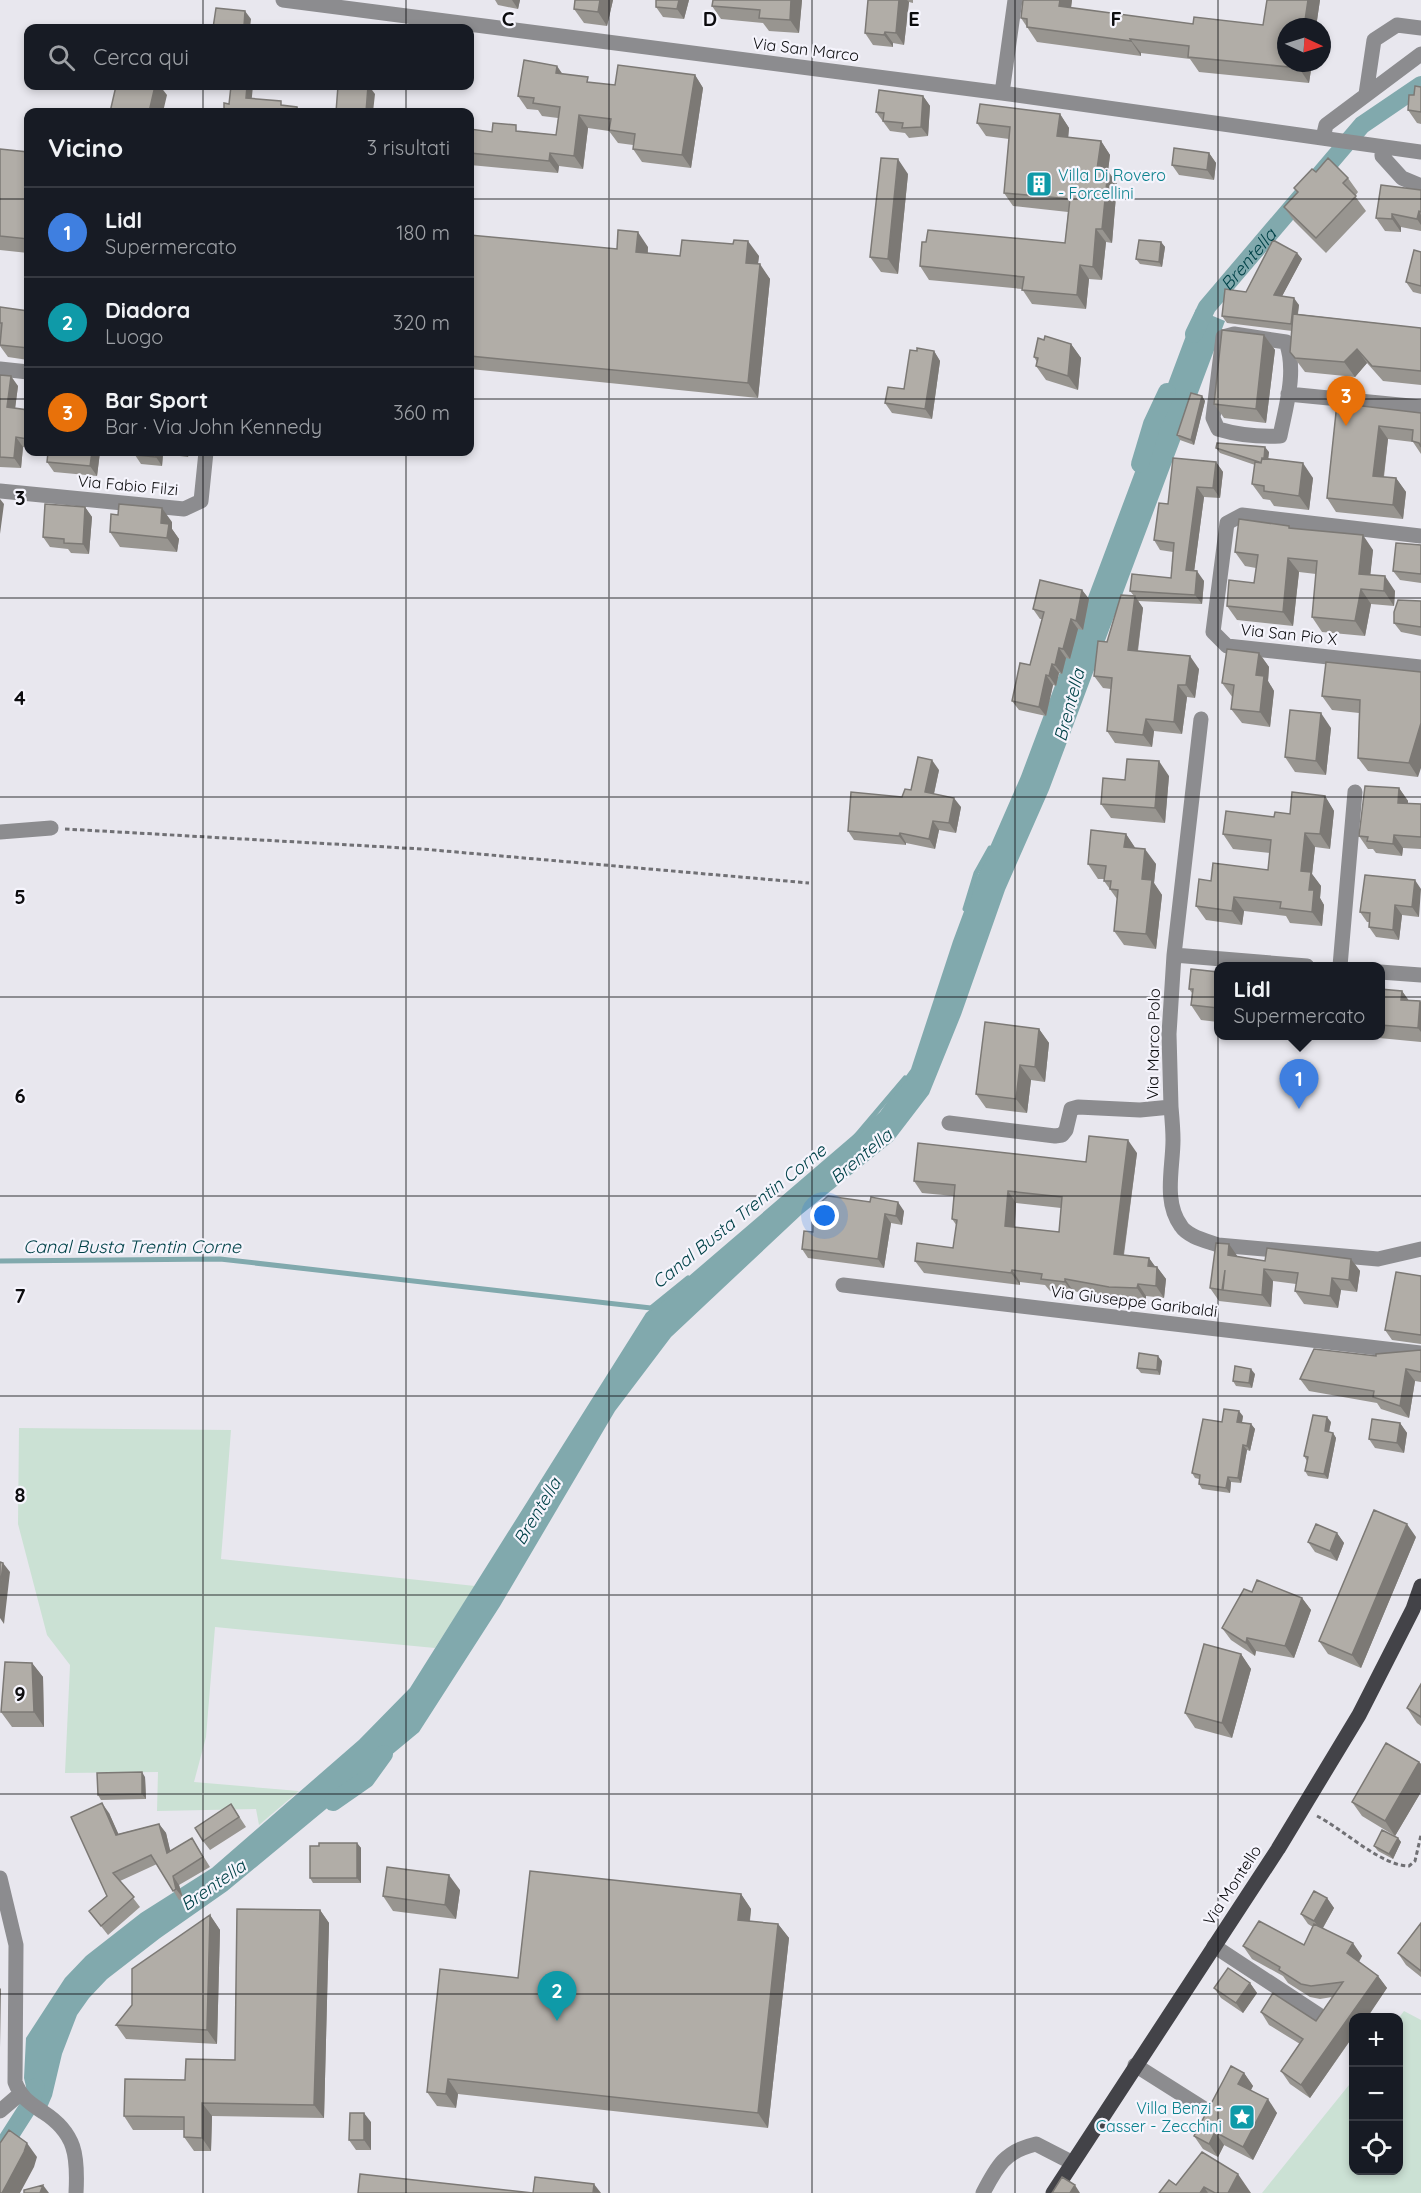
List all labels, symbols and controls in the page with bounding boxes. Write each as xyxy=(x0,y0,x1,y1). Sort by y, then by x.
text: C xyxy=(502,6,515,31)
text: D xyxy=(703,6,717,31)
text: E xyxy=(908,6,920,31)
text: F xyxy=(1110,6,1122,31)
north arrow xyxy=(1277,18,1331,72)
search box xyxy=(24,24,474,90)
street label: Via San Marco xyxy=(752,33,860,65)
icon: search xyxy=(45,41,78,74)
text: Cerca qui xyxy=(93,43,189,71)
text: Vicino xyxy=(48,131,123,164)
text: 3 risultati xyxy=(367,135,450,160)
place label: Villa Di Rovero - Forcellini xyxy=(1058,165,1166,203)
building icon: Villa Di Rovero - Forcellini xyxy=(1024,169,1054,199)
text: Lidl xyxy=(105,206,142,234)
text: 1 xyxy=(64,220,71,245)
text: 180 m xyxy=(396,220,450,245)
water label: Brentella xyxy=(1215,222,1281,295)
text: Supermercato xyxy=(105,234,237,259)
text: Diadora xyxy=(105,296,190,324)
text: 2 xyxy=(62,310,73,335)
text: 320 m xyxy=(393,310,450,335)
text: Luogo xyxy=(105,324,163,349)
pin: 3 xyxy=(1326,376,1366,426)
text: Bar Sport xyxy=(105,386,208,414)
text: 3 xyxy=(62,400,73,425)
text: 360 m xyxy=(393,400,450,425)
text: Bar · Via John Kennedy xyxy=(105,414,322,439)
street label: Via Fabio Filzi xyxy=(77,471,179,499)
text: 3 xyxy=(15,485,25,510)
street label: Via San Pio X xyxy=(1240,619,1339,649)
water label: Brentella xyxy=(1048,665,1090,744)
text: 4 xyxy=(14,685,26,710)
text: 5 xyxy=(14,884,26,909)
popup xyxy=(1214,962,1385,1040)
text: Lidl xyxy=(1234,975,1271,1003)
street label: Via Marco Polo xyxy=(1142,988,1164,1100)
text: Supermercato xyxy=(1234,1003,1365,1028)
pin: 1 xyxy=(1280,1060,1318,1109)
text: 6 xyxy=(14,1083,26,1108)
water label: Brentella xyxy=(825,1123,898,1189)
water label: Canal Busta Trentin Corne xyxy=(647,1138,831,1293)
your location xyxy=(810,1201,839,1230)
water label: Canal Busta Trentin Corne xyxy=(23,1235,242,1258)
street label: Via Giuseppe Garibaldi xyxy=(1050,1281,1218,1321)
text: 7 xyxy=(15,1283,26,1308)
water label: Brentella xyxy=(508,1472,567,1549)
text: 8 xyxy=(15,1482,26,1507)
text: 9 xyxy=(14,1681,26,1706)
street label: Via Montello xyxy=(1199,1841,1265,1929)
water label: Brentella xyxy=(176,1854,251,1916)
pin: 2 xyxy=(538,1972,576,2021)
map controls xyxy=(1349,2013,1403,2175)
button: + xyxy=(1349,2013,1403,2067)
button: − xyxy=(1349,2067,1403,2121)
place label: Villa Benzi - Casser - Zecchini xyxy=(1096,2098,1222,2136)
place icon: Villa Benzi - Casser - Zecchini xyxy=(1227,2102,1257,2132)
button: locate xyxy=(1349,2121,1403,2175)

